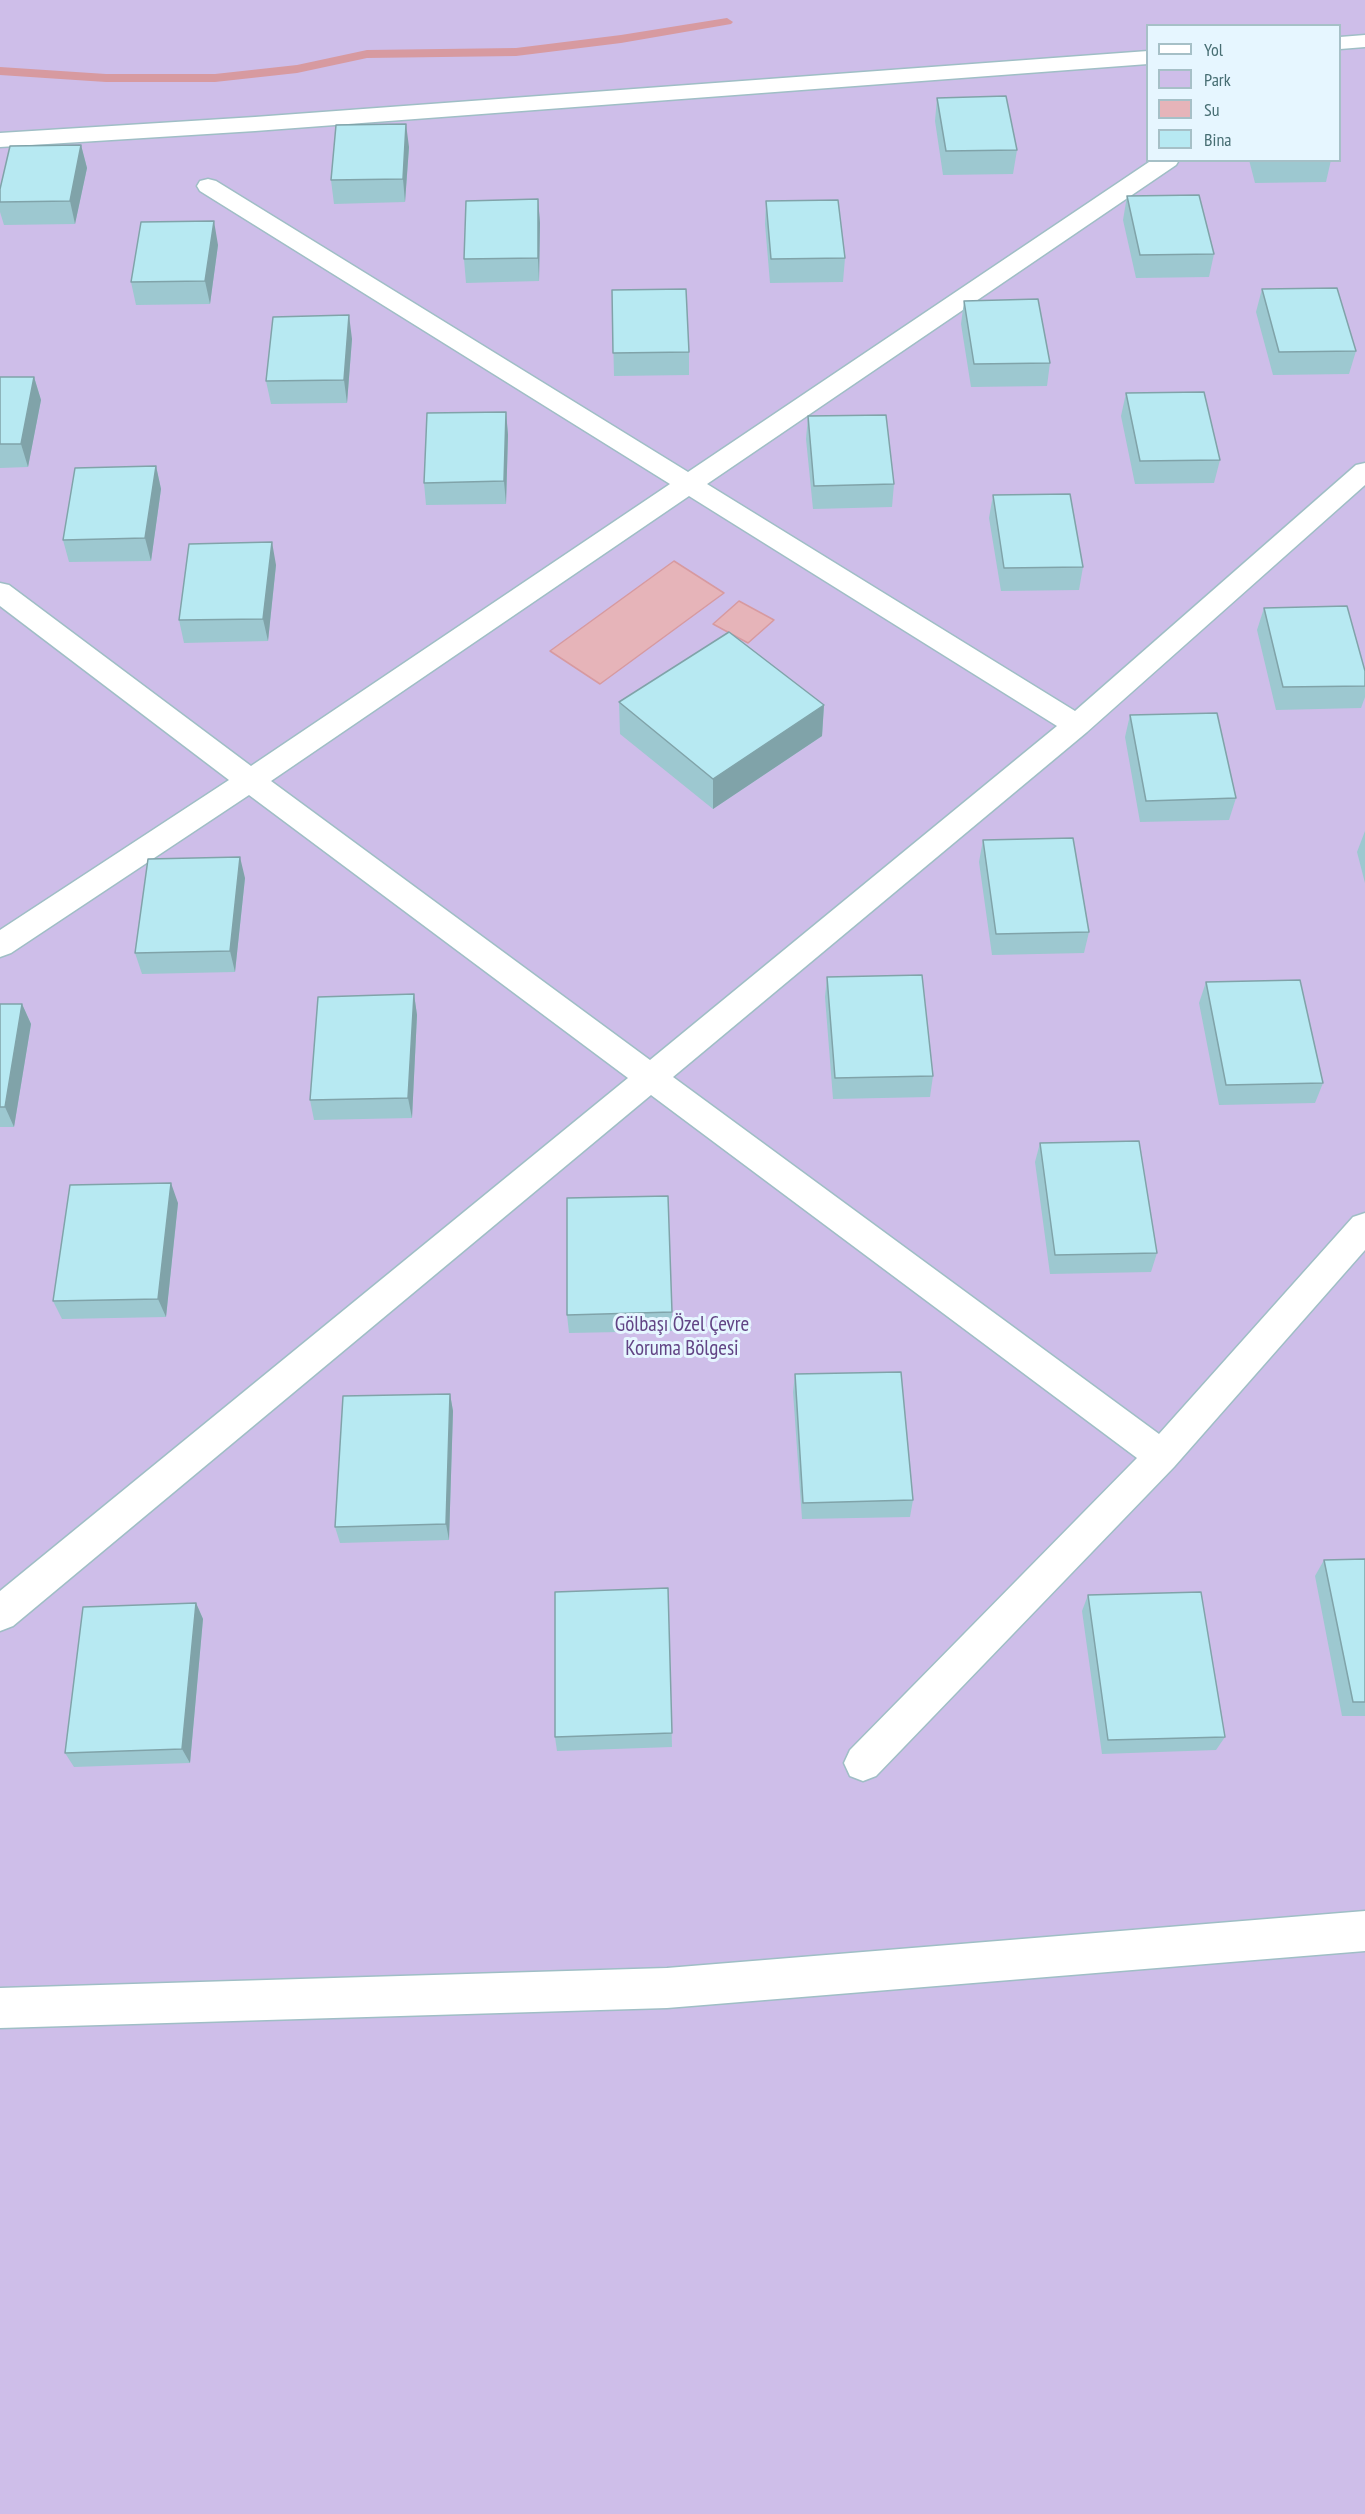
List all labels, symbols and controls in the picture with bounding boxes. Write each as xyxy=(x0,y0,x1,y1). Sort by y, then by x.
legend xyxy=(1146,24,1341,162)
text: Yol xyxy=(1204,38,1223,61)
text: Park xyxy=(1204,68,1231,91)
text: Su xyxy=(1204,98,1220,121)
text: Bina xyxy=(1204,128,1232,151)
park label: Gölbaşı Özel Çevre Koruma Bölgesi xyxy=(615,1312,749,1362)

